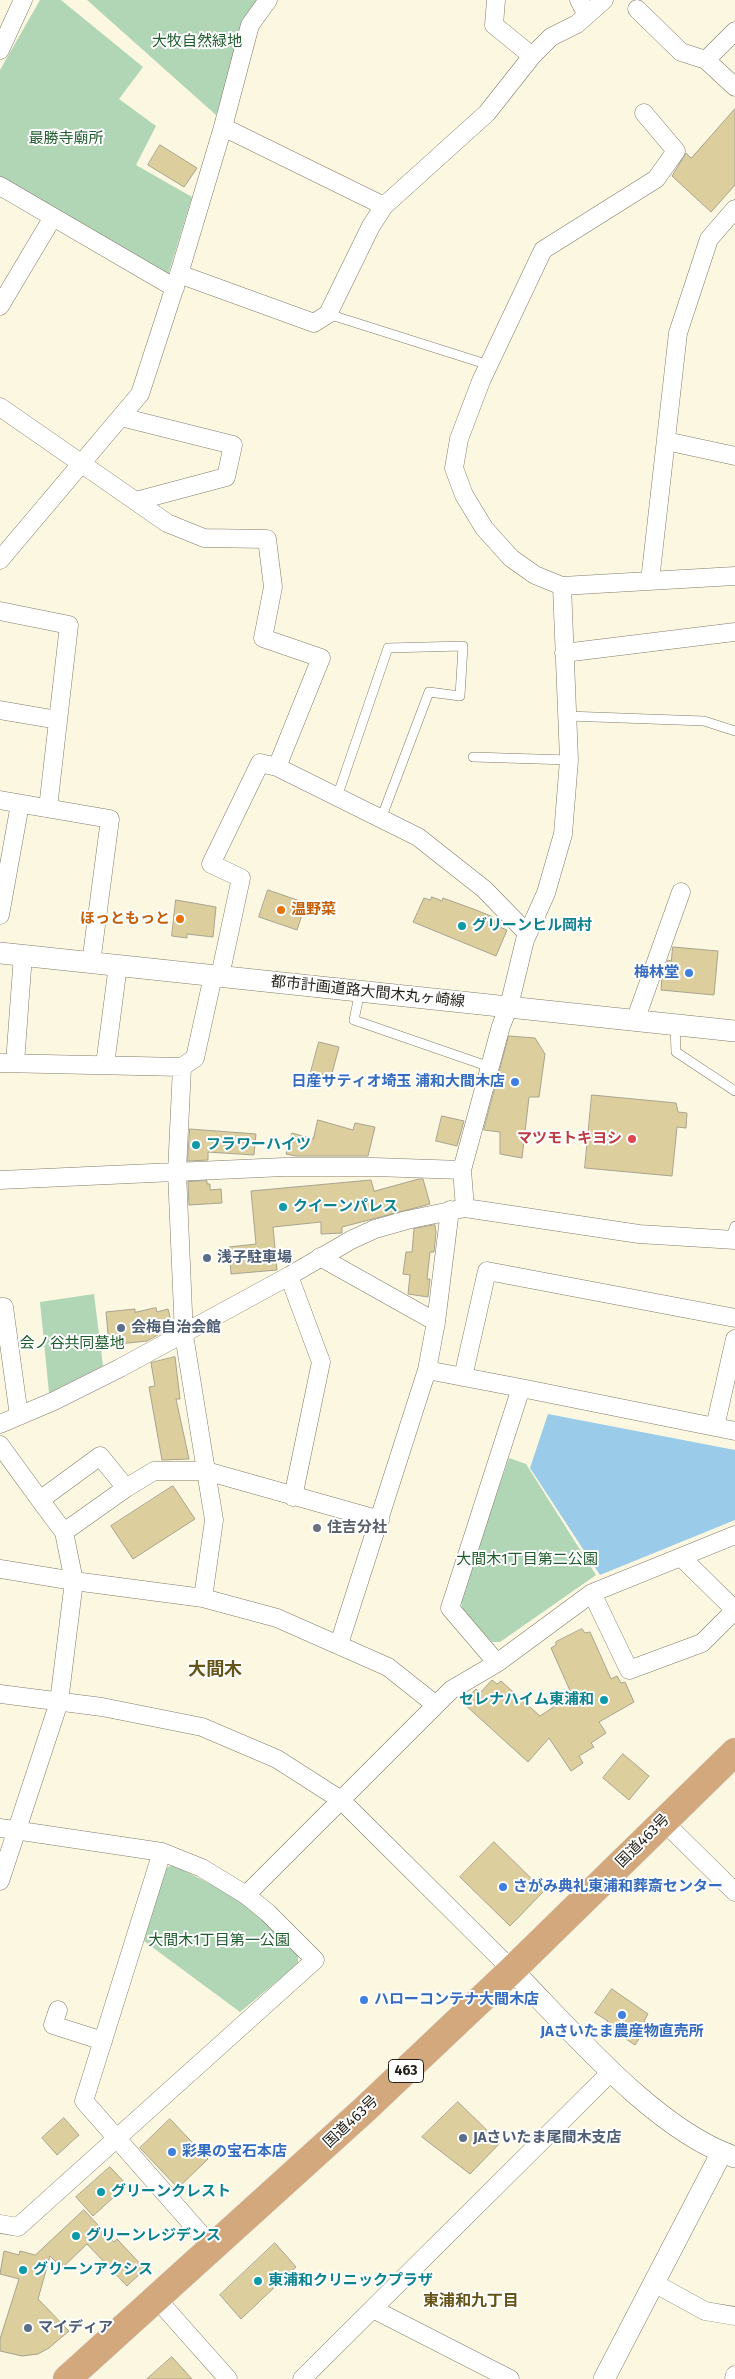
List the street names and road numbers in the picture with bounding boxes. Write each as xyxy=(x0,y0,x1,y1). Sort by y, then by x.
street label: 都市計画道路大間木丸ヶ崎線 xyxy=(270,973,466,1011)
street label: 国道463号 xyxy=(612,1810,674,1872)
road number: 463 xyxy=(388,2060,424,2082)
street label: 国道463号 xyxy=(320,2092,382,2152)

